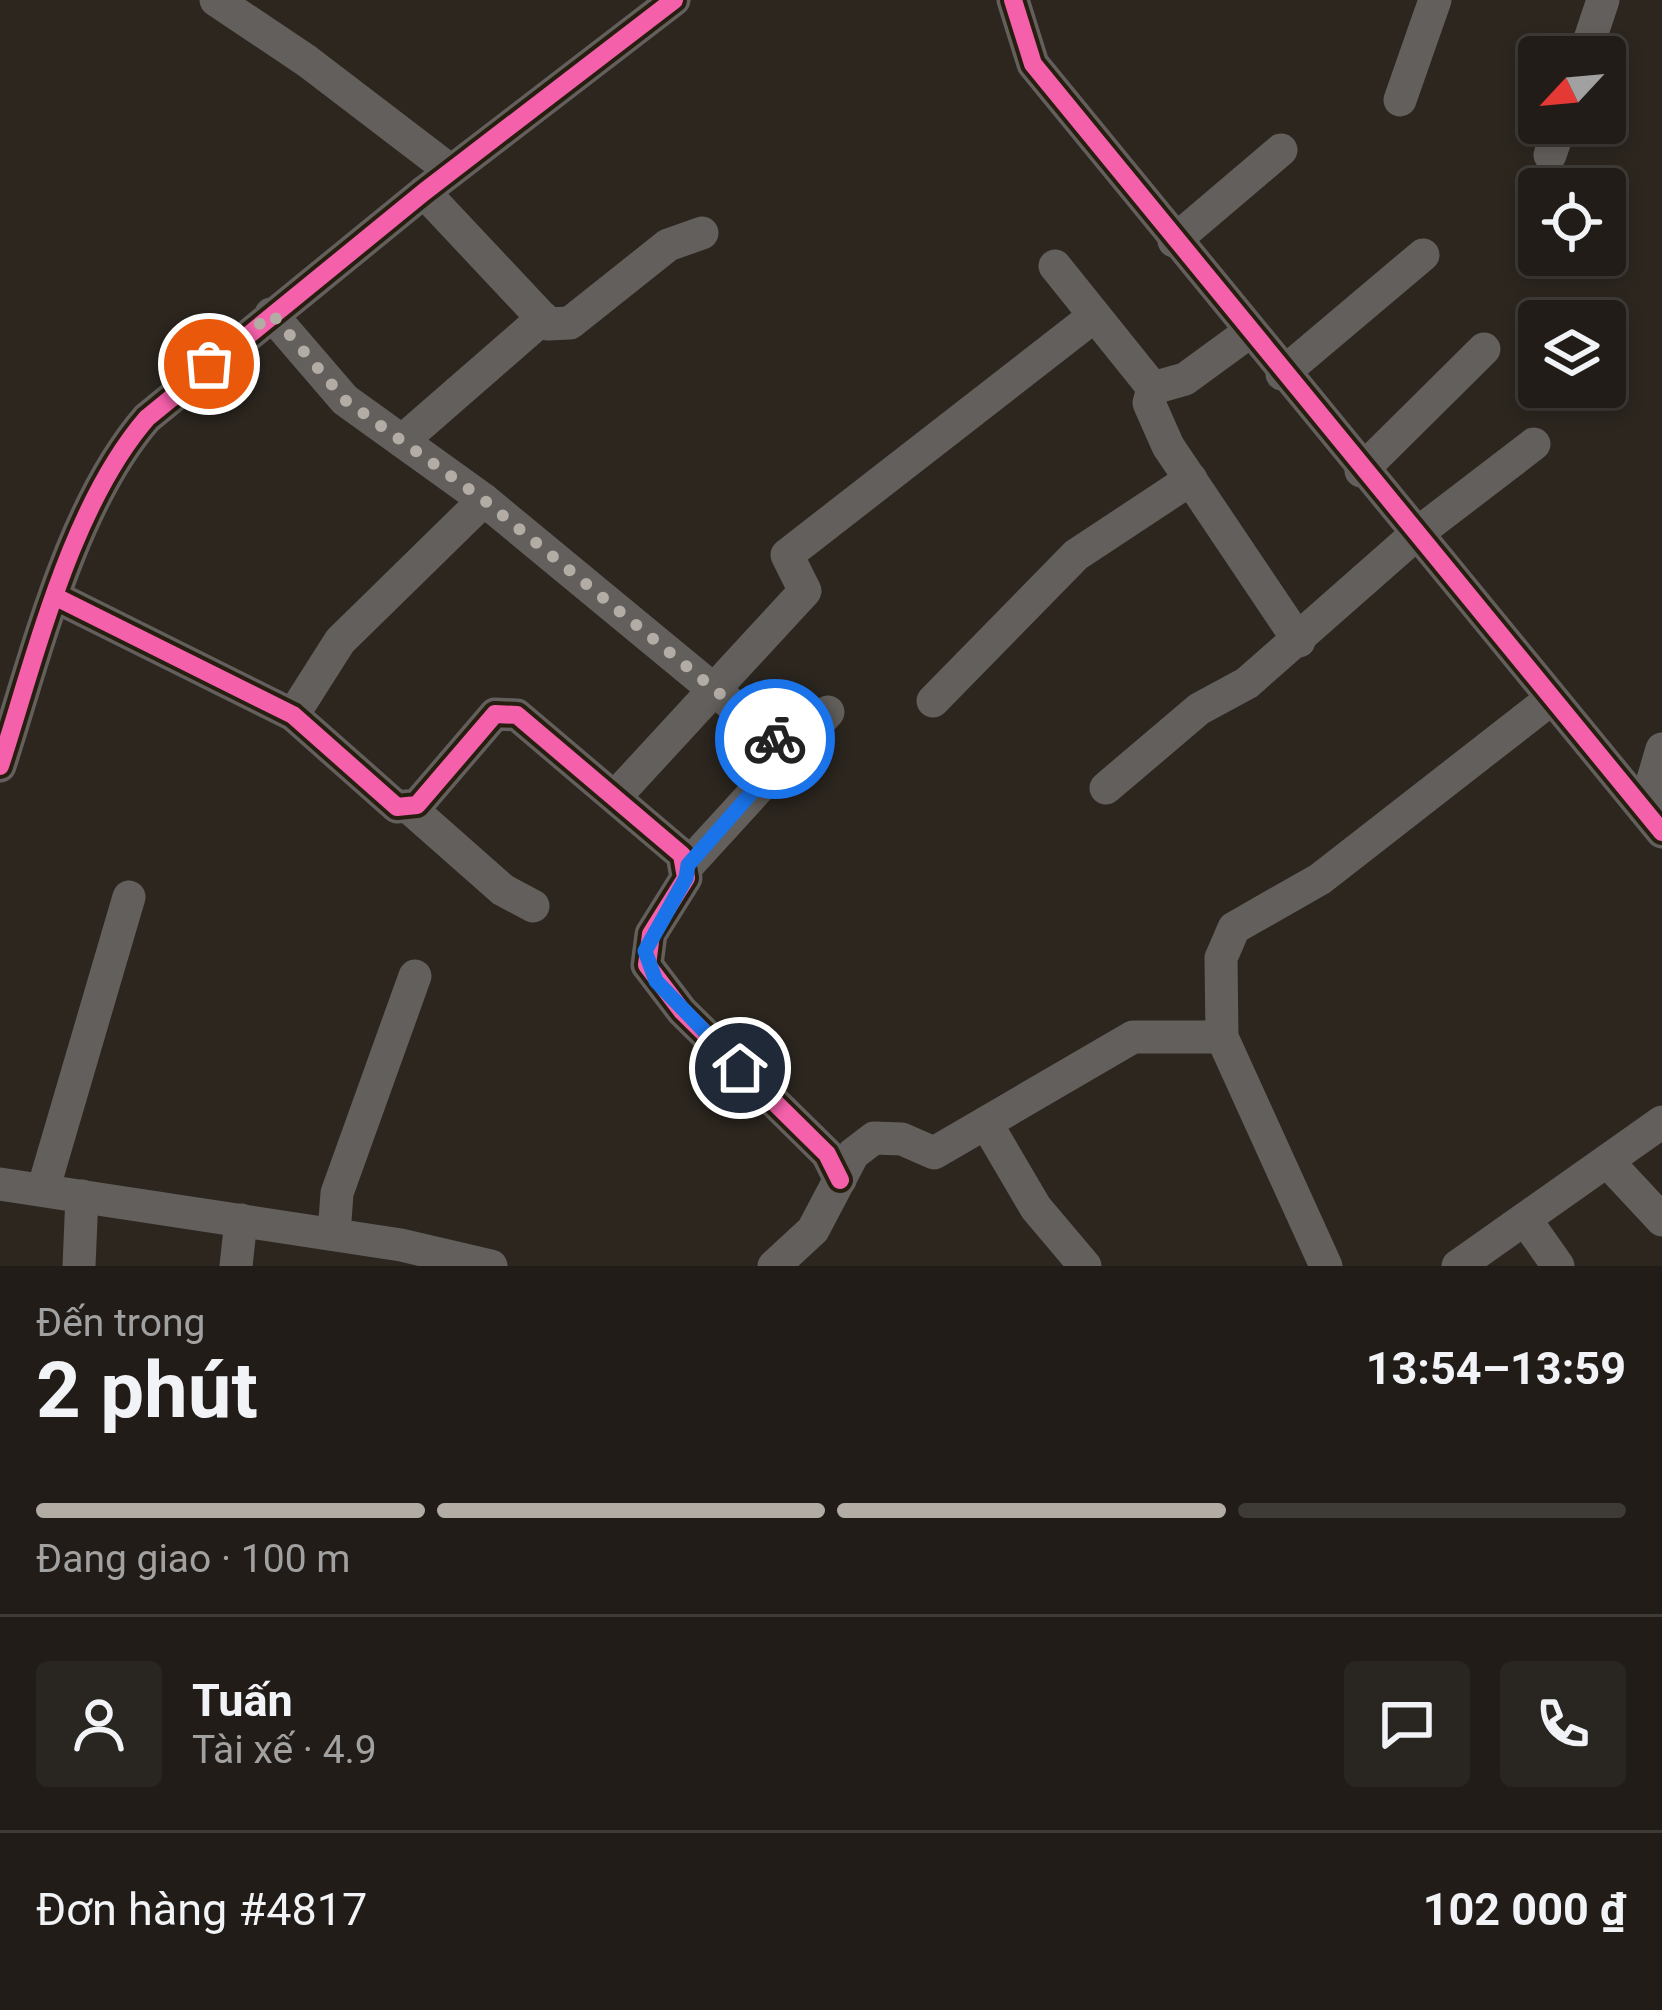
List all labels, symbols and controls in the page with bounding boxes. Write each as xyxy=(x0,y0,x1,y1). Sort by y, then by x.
north arrow xyxy=(1518,36,1626,144)
map controls xyxy=(1518,36,1626,408)
button: locate xyxy=(1518,168,1626,276)
button: layers xyxy=(1518,300,1626,408)
pin xyxy=(158,313,260,415)
icon: bag xyxy=(176,331,242,397)
courier xyxy=(715,679,835,799)
icon: bike xyxy=(742,706,808,772)
pin xyxy=(689,1017,791,1119)
icon: home xyxy=(707,1035,773,1101)
text: Đến trong xyxy=(36,1300,205,1346)
text: 13:54–13:59 xyxy=(1366,1342,1626,1395)
text: 2 phút xyxy=(36,1345,258,1436)
text: Đang giao · 100 m xyxy=(36,1536,351,1582)
button: person xyxy=(36,1661,162,1787)
button: chat xyxy=(1344,1661,1470,1787)
button: phone xyxy=(1500,1661,1626,1787)
text: Tuấn xyxy=(192,1674,293,1727)
text: Tài xế · 4.9 xyxy=(192,1727,377,1773)
text: Đơn hàng #4817 xyxy=(36,1883,367,1936)
text: 102 000 ₫ xyxy=(1423,1883,1626,1936)

